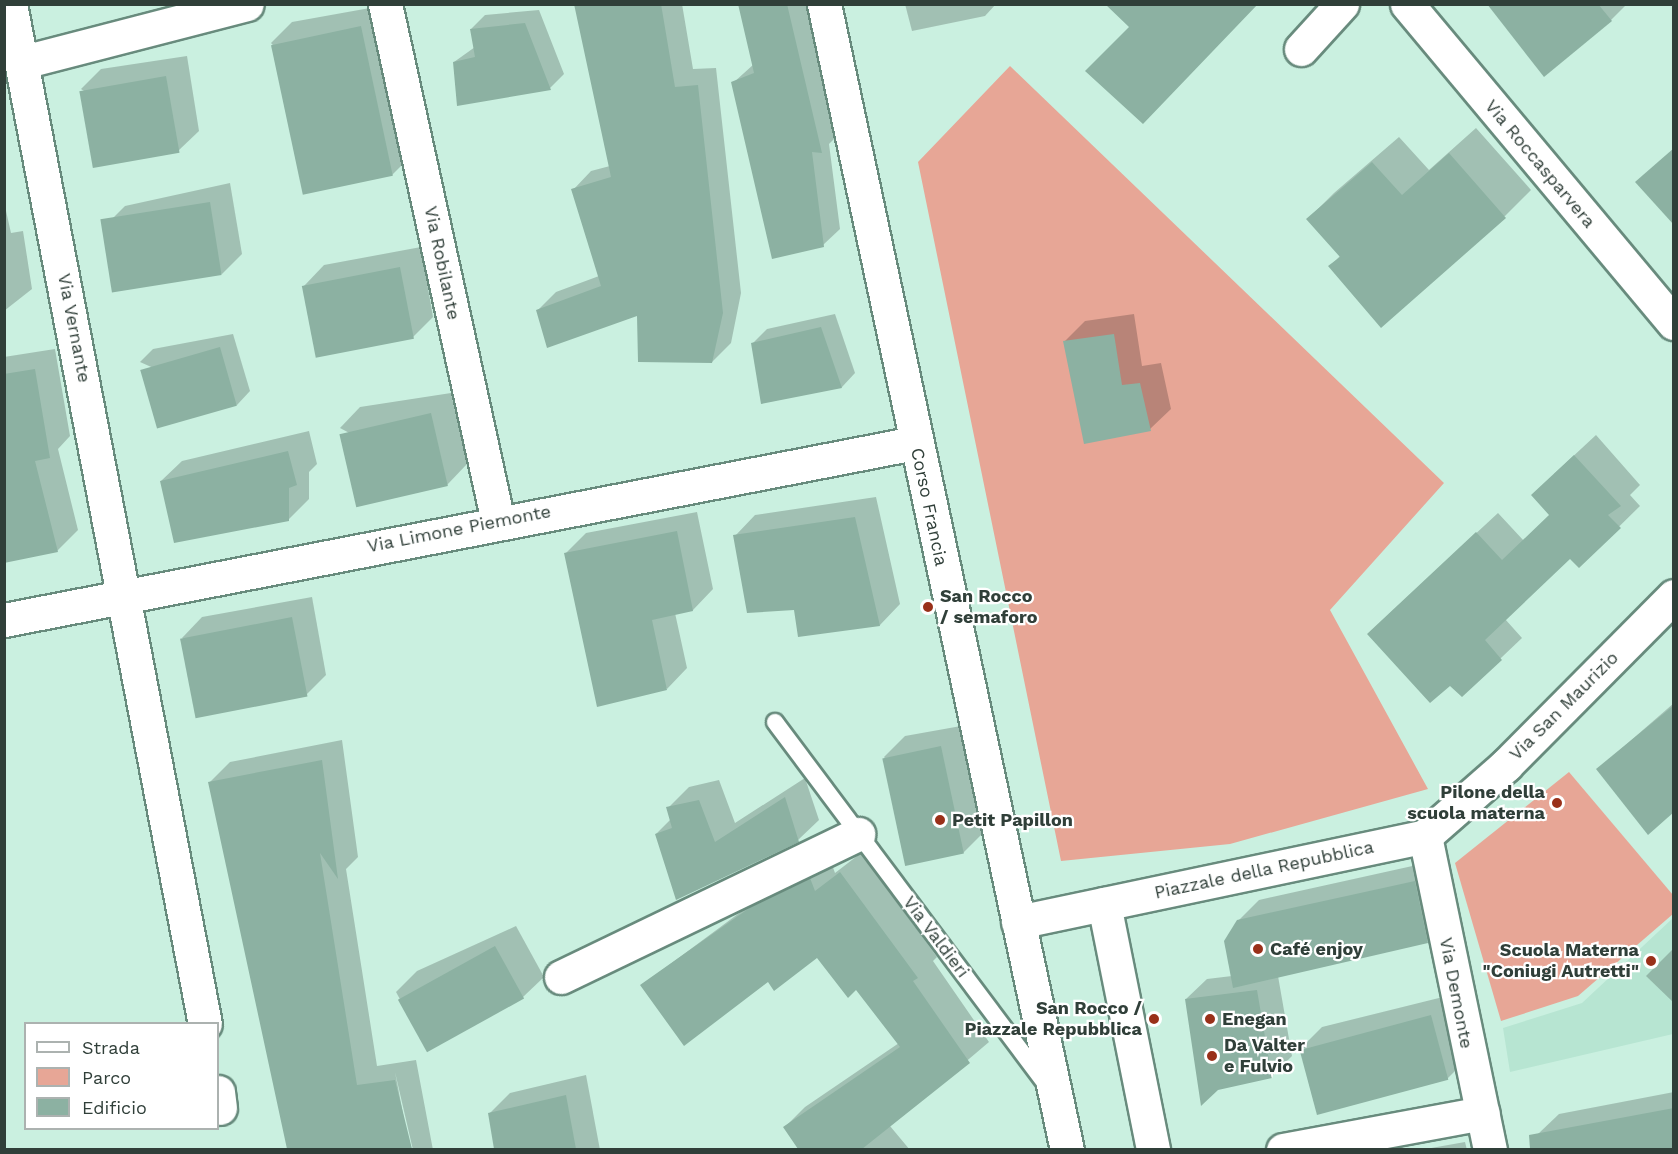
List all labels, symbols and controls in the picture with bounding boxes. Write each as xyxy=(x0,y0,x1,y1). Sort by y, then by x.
street label: Via Roccasparvera xyxy=(1480,95,1600,233)
street label: Via Robilante xyxy=(419,204,465,322)
street label: Via Vernante xyxy=(53,271,95,385)
street label: Corso Francia xyxy=(906,446,952,568)
street label: Via Limone Piemonte xyxy=(365,501,553,557)
place label: San Rocco / semaforo xyxy=(940,586,1037,628)
marker: San Rocco / semaforo xyxy=(921,600,935,614)
street label: Via San Maurizio xyxy=(1505,647,1623,765)
place label: Pilone della scuola materna xyxy=(1407,782,1545,824)
marker: Pilone della scuola materna xyxy=(1550,796,1564,810)
place label: Petit Papillon xyxy=(952,809,1073,831)
marker: Petit Papillon xyxy=(933,813,947,827)
street label: Piazzale della Repubblica xyxy=(1152,836,1376,904)
street label: Via Valdieri xyxy=(898,892,974,982)
street label: Via Demonte xyxy=(1435,935,1477,1051)
place label: Café enjoy xyxy=(1270,938,1363,960)
place label: Scuola Materna "Coniugi Autretti" xyxy=(1482,940,1639,982)
marker: Café enjoy xyxy=(1251,942,1265,956)
marker: Scuola Materna "Coniugi Autretti" xyxy=(1644,954,1658,968)
place label: San Rocco / Piazzale Repubblica xyxy=(964,998,1142,1040)
place label: Enegan xyxy=(1222,1008,1287,1030)
marker: San Rocco / Piazzale Repubblica xyxy=(1147,1012,1161,1026)
marker: Enegan xyxy=(1203,1012,1217,1026)
legend xyxy=(24,1022,219,1130)
place label: Da Valter e Fulvio xyxy=(1224,1035,1306,1078)
text: Strada xyxy=(82,1037,140,1058)
marker: Da Valter e Fulvio xyxy=(1205,1049,1219,1063)
text: Parco xyxy=(82,1067,131,1088)
text: Edificio xyxy=(82,1097,147,1118)

